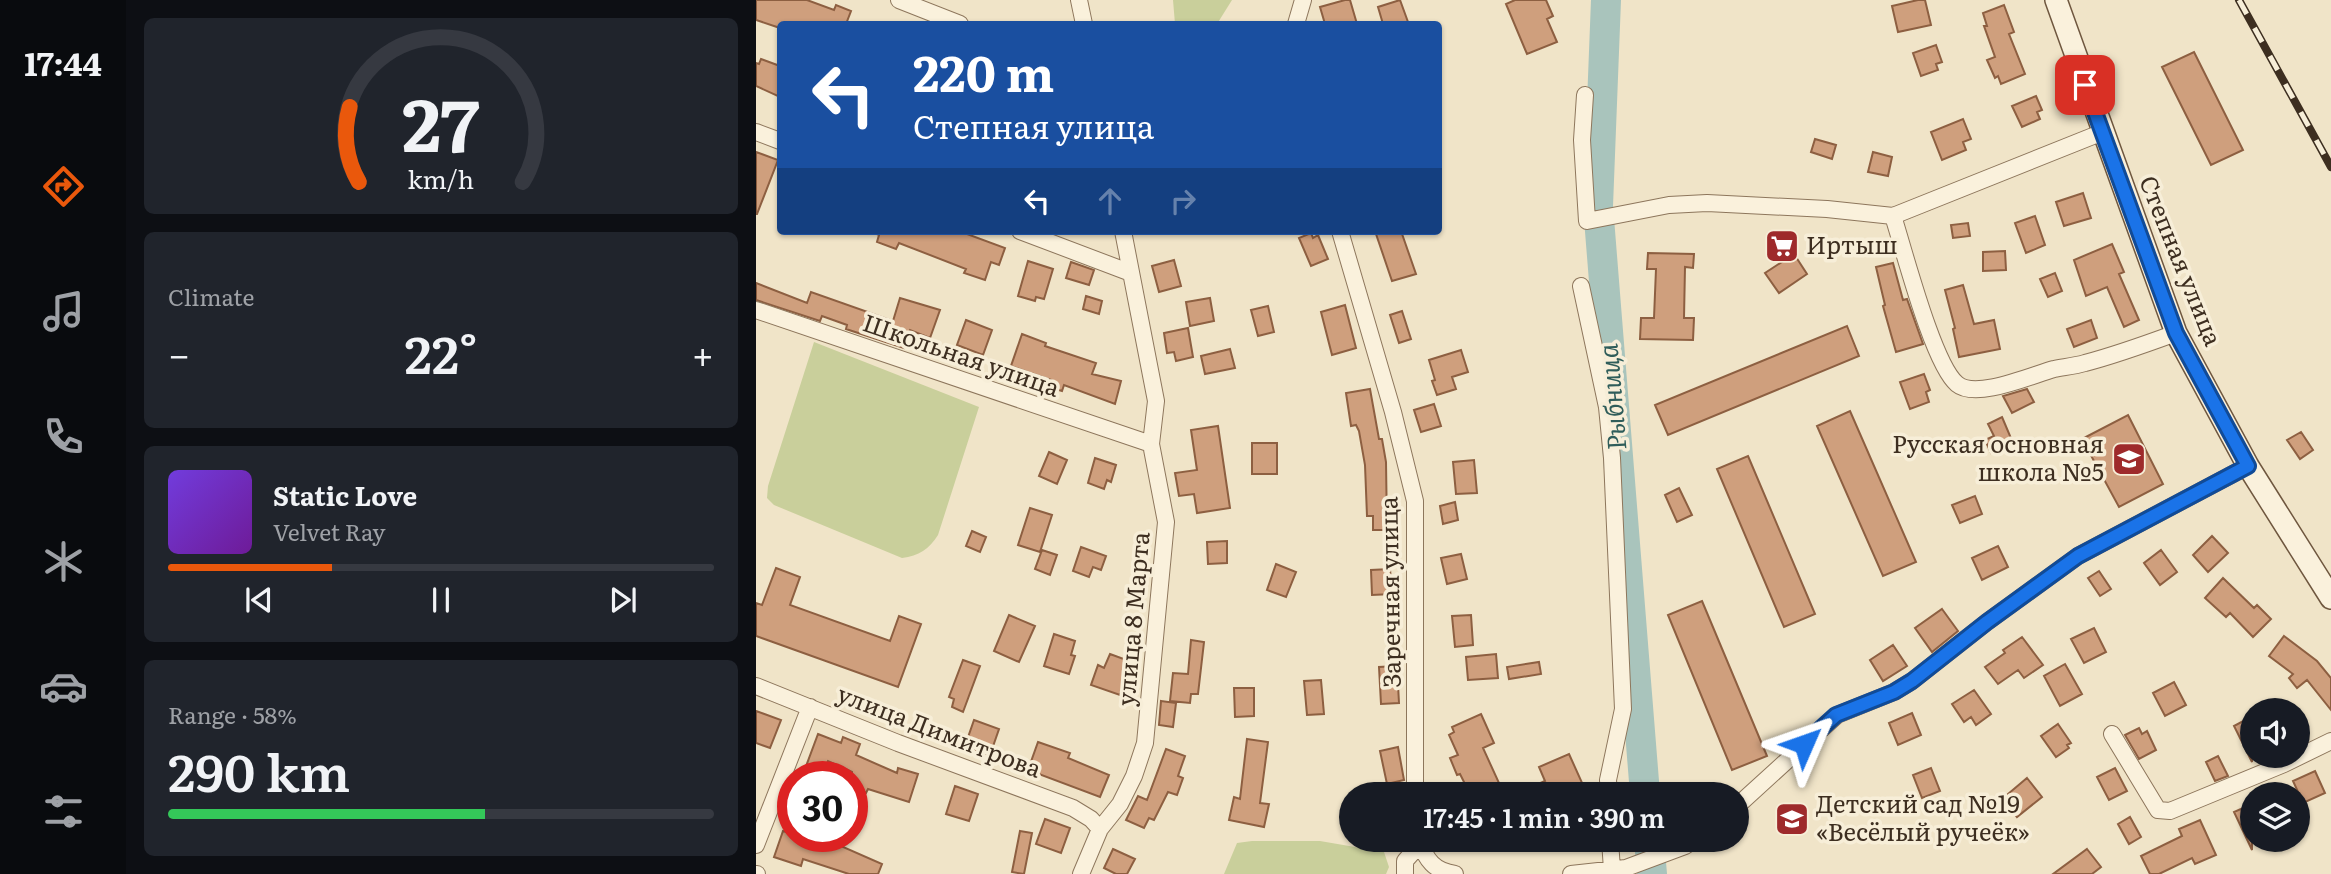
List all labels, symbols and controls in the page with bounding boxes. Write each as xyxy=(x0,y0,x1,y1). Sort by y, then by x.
text: 220 m xyxy=(913,34,1054,107)
text: 17:44 xyxy=(24,38,102,86)
icon: left xyxy=(798,49,889,140)
pin xyxy=(2055,55,2115,115)
text: 27 xyxy=(402,66,480,174)
icon: arrive xyxy=(2066,66,2104,104)
text: Степная улица xyxy=(913,101,1154,149)
text: km/h xyxy=(408,160,474,197)
icon: directions xyxy=(39,162,88,211)
street label: Степная улица xyxy=(2132,170,2232,351)
icon: left xyxy=(1018,182,1056,220)
icon: ahead xyxy=(1091,182,1129,220)
icon: right xyxy=(1164,182,1202,220)
place label: Иртыш xyxy=(1806,226,1898,261)
supermarket icon: Иртыш xyxy=(1763,227,1801,265)
text: Climate xyxy=(168,279,254,313)
icon: music xyxy=(39,287,88,336)
street label: Школьная улица xyxy=(859,304,1065,404)
text: 22° xyxy=(404,313,478,390)
text: − xyxy=(168,324,190,381)
text: + xyxy=(692,324,714,381)
water label: Рыбница xyxy=(1586,342,1635,452)
icon: phone xyxy=(39,412,88,461)
place label: Русская основная школа №5 xyxy=(1892,425,2104,488)
school or university icon: Русская основная школа №5 xyxy=(2110,440,2148,478)
text: Static Love xyxy=(273,475,417,514)
street label: Заречная улица xyxy=(1369,496,1408,688)
text: Velvet Ray xyxy=(273,514,385,548)
street label: улица 8 Марта xyxy=(1106,530,1157,707)
icon: climate xyxy=(39,537,88,586)
icon: previous xyxy=(240,581,278,619)
icon: pause xyxy=(422,581,460,619)
icon: next xyxy=(604,581,642,619)
icon: car xyxy=(39,662,88,711)
street label: улица Димитрова xyxy=(833,675,1047,785)
text: Range · 58% xyxy=(168,697,297,731)
map controls xyxy=(2240,698,2310,852)
button: sound xyxy=(2240,698,2310,768)
position arrow xyxy=(1767,707,1841,781)
text: 290 km xyxy=(168,731,350,808)
speed limit sign: 30 xyxy=(777,761,868,852)
button: layers xyxy=(2240,782,2310,852)
place label: Детский сад №19 «Весёлый ручеёк» xyxy=(1816,785,2030,848)
icon: filters xyxy=(39,787,88,836)
text: 17:45 · 1 min · 390 m xyxy=(1423,797,1665,836)
school or university icon: Детский сад №19 «Весёлый ручеёк» xyxy=(1773,800,1811,838)

